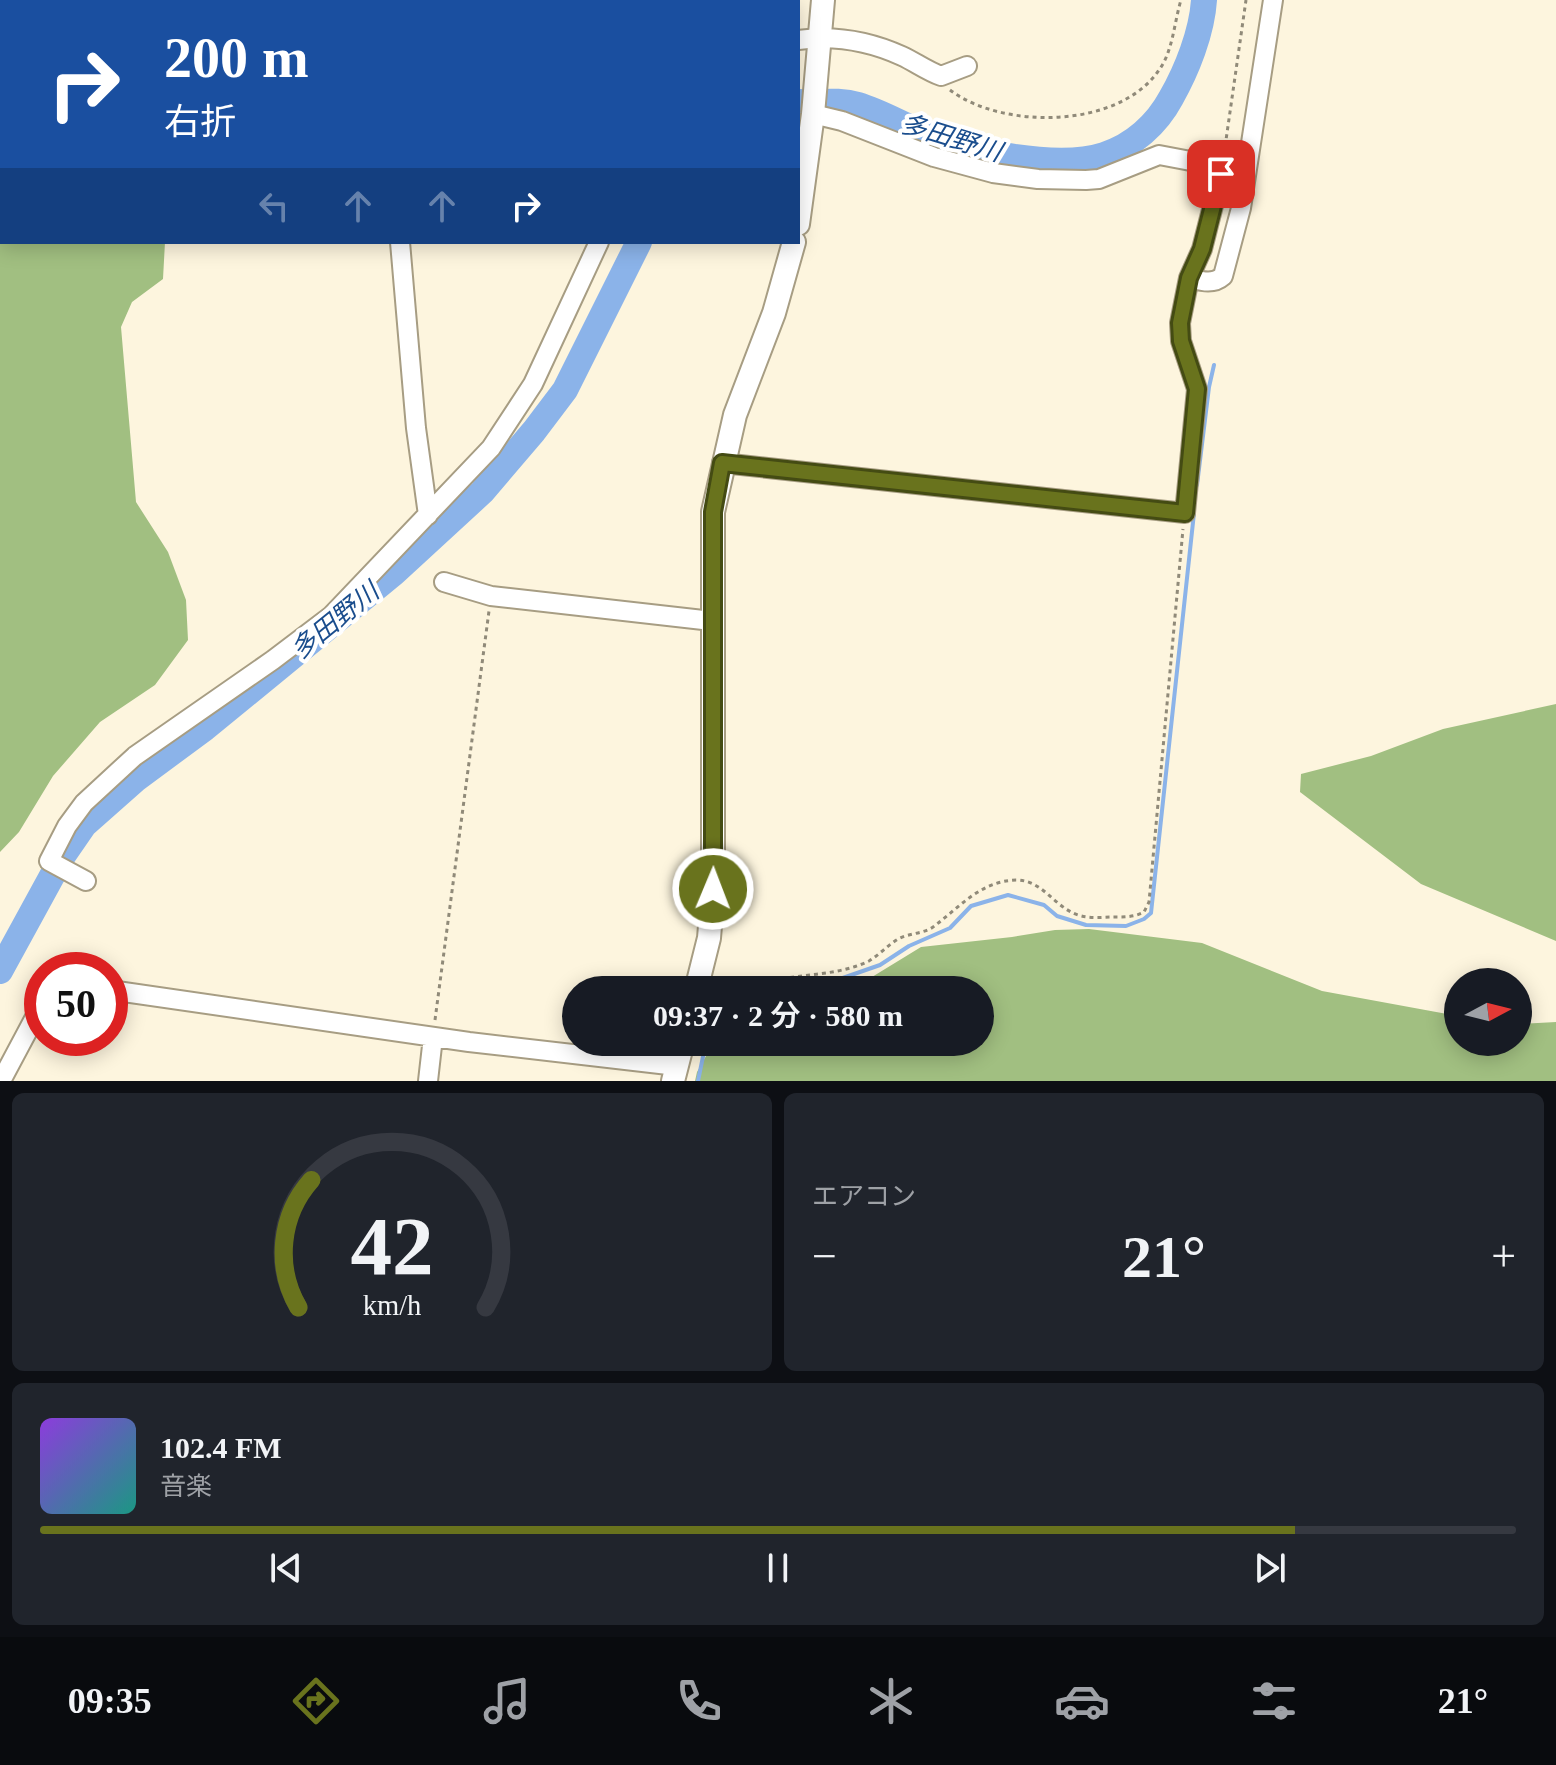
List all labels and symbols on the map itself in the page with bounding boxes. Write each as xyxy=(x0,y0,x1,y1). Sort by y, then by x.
water label: 多田野川 xyxy=(897,109,1008,168)
pin xyxy=(1187,140,1255,208)
water label: 多田野川 xyxy=(285,575,387,665)
position arrow xyxy=(671,847,755,931)
speed limit sign: 50 xyxy=(24,952,128,1056)
north arrow xyxy=(1444,968,1532,1056)

